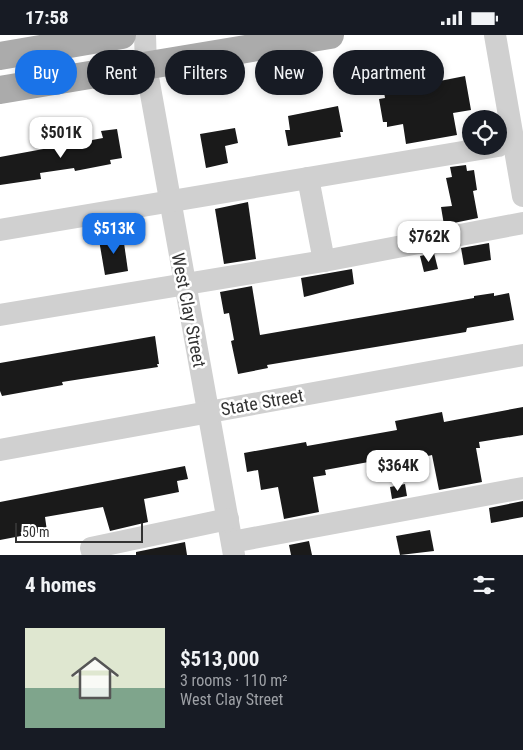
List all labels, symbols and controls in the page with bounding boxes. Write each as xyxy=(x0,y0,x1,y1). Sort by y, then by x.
text: 17:58 xyxy=(25,6,69,29)
chip: Buy xyxy=(15,50,77,95)
chip: Rent xyxy=(87,50,155,95)
chip: Filters xyxy=(165,50,245,95)
chip: New xyxy=(255,50,323,95)
chip: Apartment xyxy=(333,50,444,95)
map controls xyxy=(462,110,507,155)
button: locate xyxy=(462,110,507,155)
pin: $501K xyxy=(26,117,96,159)
text: $501K xyxy=(40,123,82,142)
pin: $513K xyxy=(79,213,149,255)
text: $513K xyxy=(93,219,135,238)
pin: $762K xyxy=(394,221,464,263)
text: $762K xyxy=(408,227,450,246)
street label: West Clay Street xyxy=(168,251,210,369)
street label: State Street xyxy=(219,384,305,420)
pin: $364K xyxy=(363,449,433,492)
text: $364K xyxy=(377,456,419,475)
scale bar xyxy=(15,520,142,543)
text: 50 m xyxy=(22,524,50,540)
icon: filters xyxy=(470,571,498,599)
text: 4 homes xyxy=(25,573,96,597)
text: $513,000 xyxy=(180,647,259,671)
icon: home xyxy=(65,648,125,708)
text: 3 rooms · 110 m² xyxy=(180,671,288,690)
text: West Clay Street xyxy=(180,690,283,709)

